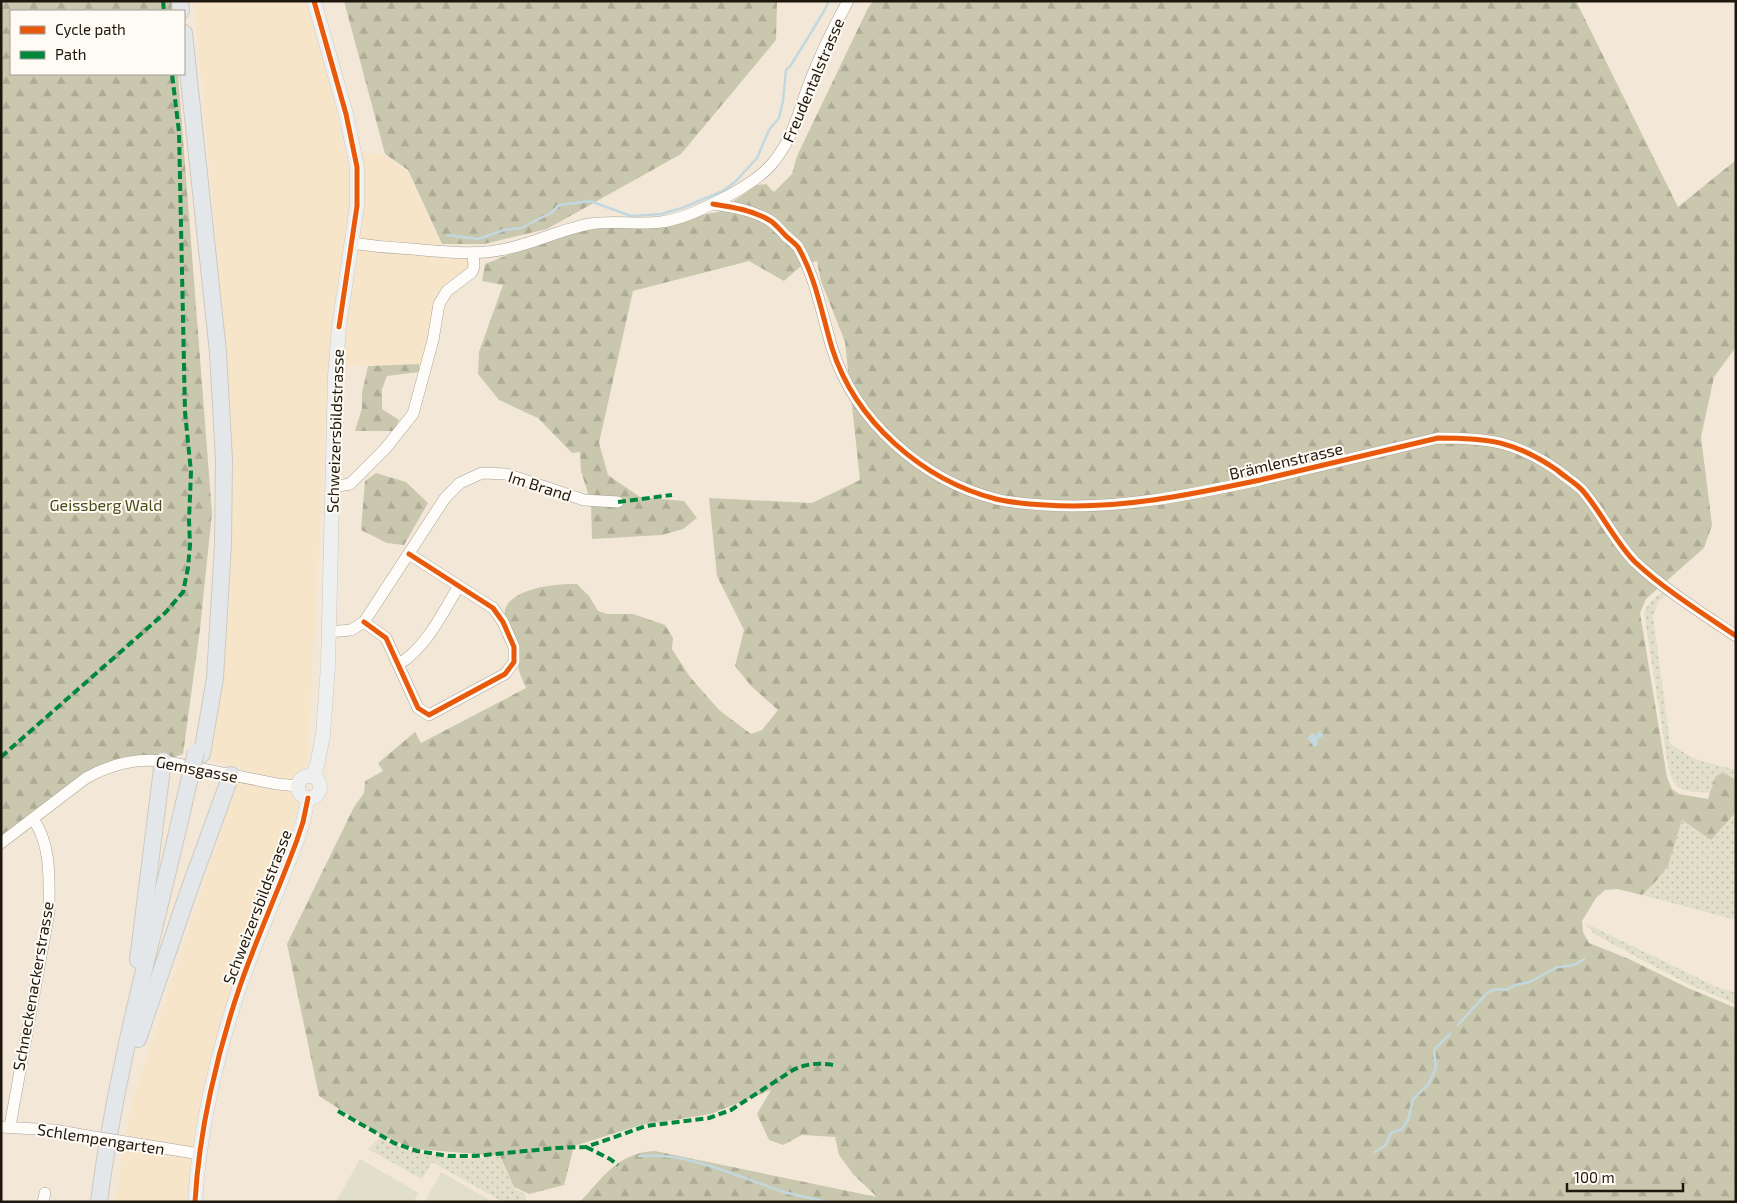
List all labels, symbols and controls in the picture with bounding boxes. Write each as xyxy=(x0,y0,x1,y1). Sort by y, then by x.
legend xyxy=(10,10,185,75)
street label: Freudentalstrasse xyxy=(778,15,847,145)
text: Cycle path xyxy=(55,20,126,38)
text: Path xyxy=(55,45,86,63)
street label: Schweizersbildstrasse xyxy=(322,349,347,513)
street label: Brämlenstrasse xyxy=(1227,438,1345,483)
street label: Im Brand xyxy=(506,466,574,505)
park label: Geissberg Wald xyxy=(50,495,162,514)
street label: Gemsgasse xyxy=(154,751,240,786)
street label: Schweizersbildstrasse xyxy=(218,827,295,987)
street label: Schneckenackerstrasse xyxy=(8,900,57,1072)
street label: Schlempengarten xyxy=(36,1119,166,1158)
scale bar xyxy=(1567,1160,1683,1192)
text: 100 m xyxy=(1574,1168,1615,1186)

